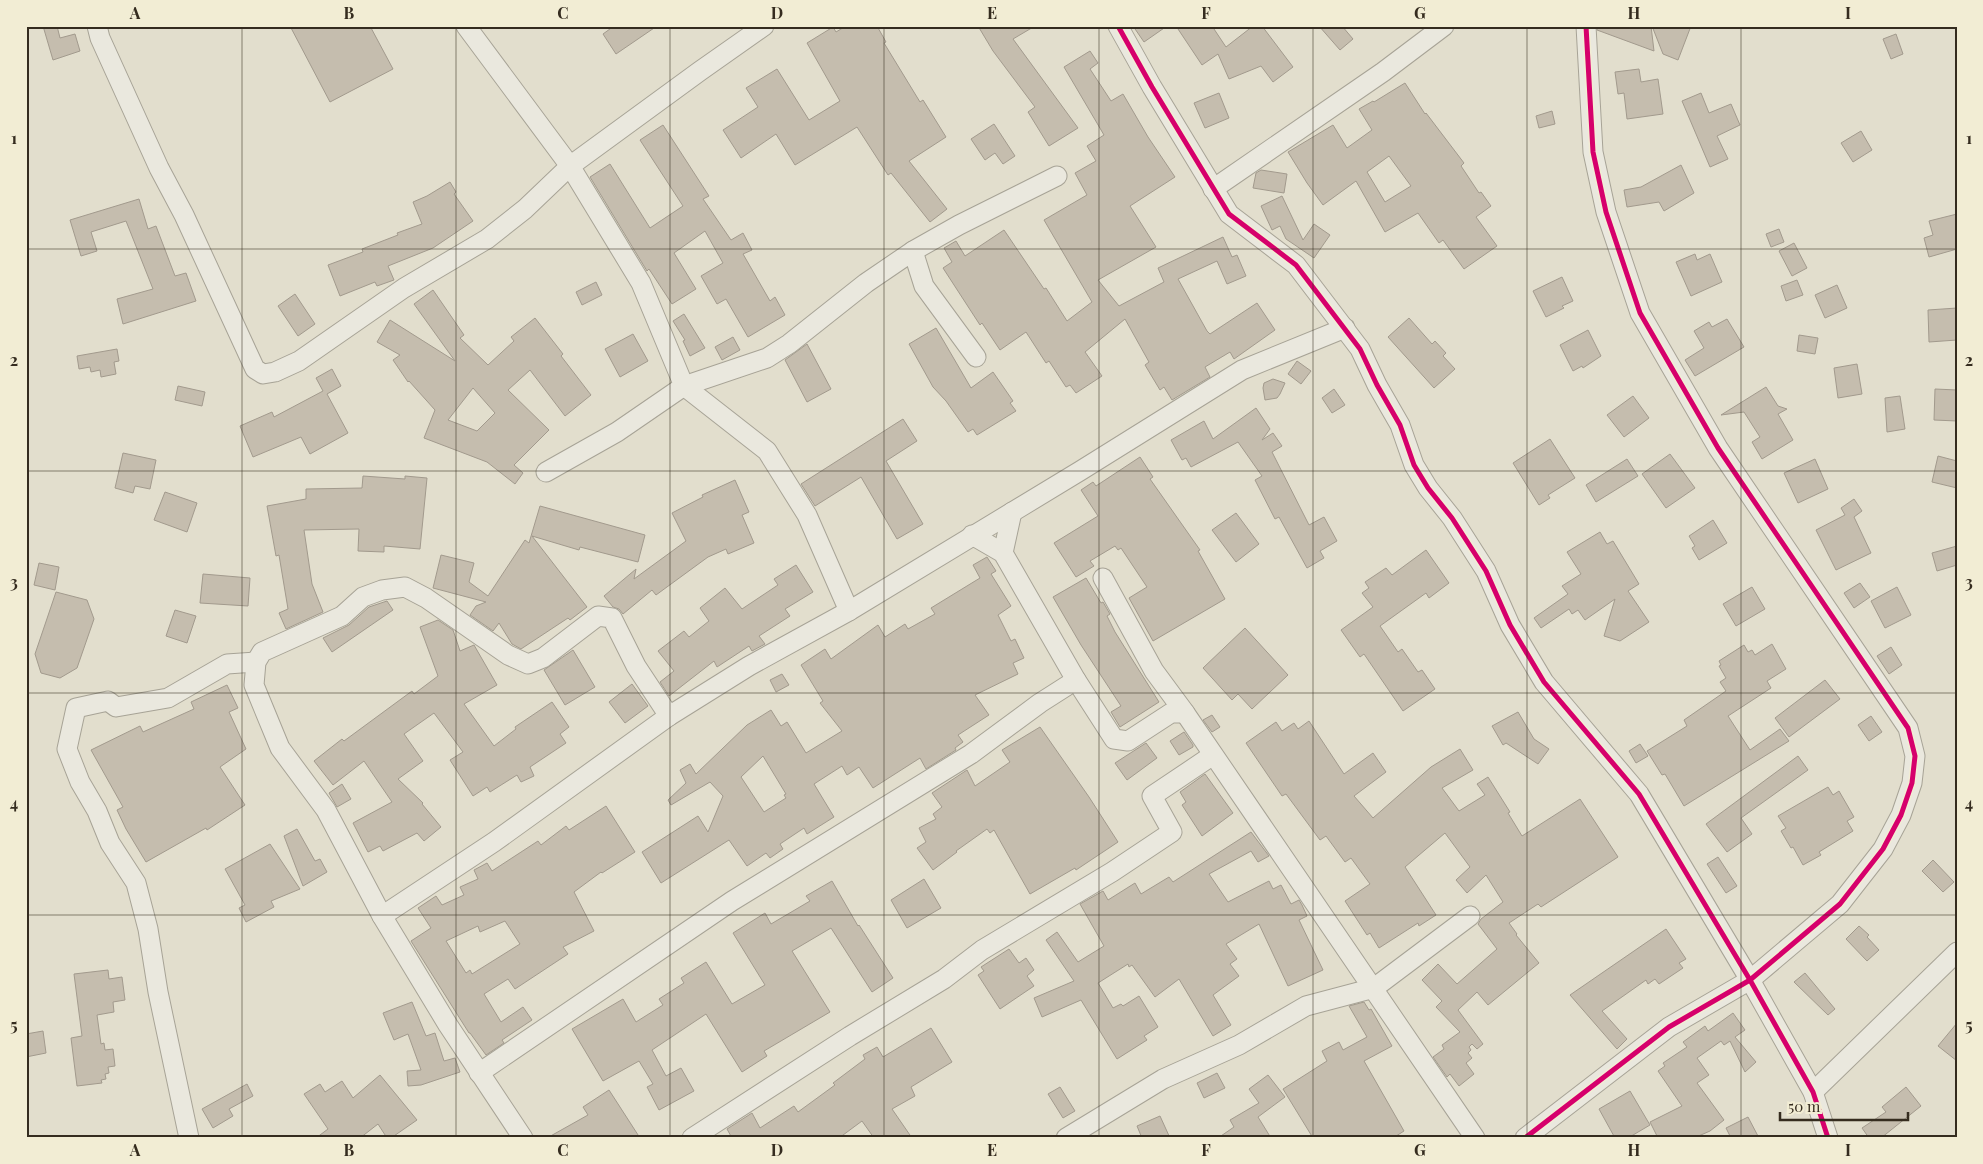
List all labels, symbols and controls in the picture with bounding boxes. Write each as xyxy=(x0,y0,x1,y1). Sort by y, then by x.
text: A xyxy=(129,2,141,23)
text: B xyxy=(344,2,355,23)
text: C xyxy=(557,2,569,23)
text: D xyxy=(771,2,783,23)
text: E xyxy=(987,2,997,23)
text: F xyxy=(1201,2,1211,23)
text: G xyxy=(1414,2,1426,23)
text: H xyxy=(1628,2,1641,23)
text: I xyxy=(1845,2,1851,23)
text: 1 xyxy=(11,127,17,148)
text: 1 xyxy=(1966,127,1972,148)
text: 2 xyxy=(10,349,18,370)
text: 2 xyxy=(1965,349,1973,370)
text: 3 xyxy=(10,571,18,592)
text: 3 xyxy=(1965,571,1973,592)
text: 4 xyxy=(10,792,18,813)
text: 4 xyxy=(1965,792,1973,813)
text: 5 xyxy=(10,1014,18,1035)
text: 5 xyxy=(1965,1014,1973,1035)
scale bar xyxy=(1780,1089,1908,1121)
text: 50 m xyxy=(1788,1096,1821,1116)
text: A xyxy=(129,1139,141,1160)
text: B xyxy=(344,1139,355,1160)
text: C xyxy=(557,1139,569,1160)
text: D xyxy=(771,1139,783,1160)
text: E xyxy=(987,1139,997,1160)
text: F xyxy=(1201,1139,1211,1160)
text: G xyxy=(1414,1139,1426,1160)
text: H xyxy=(1628,1139,1641,1160)
text: I xyxy=(1845,1139,1851,1160)

